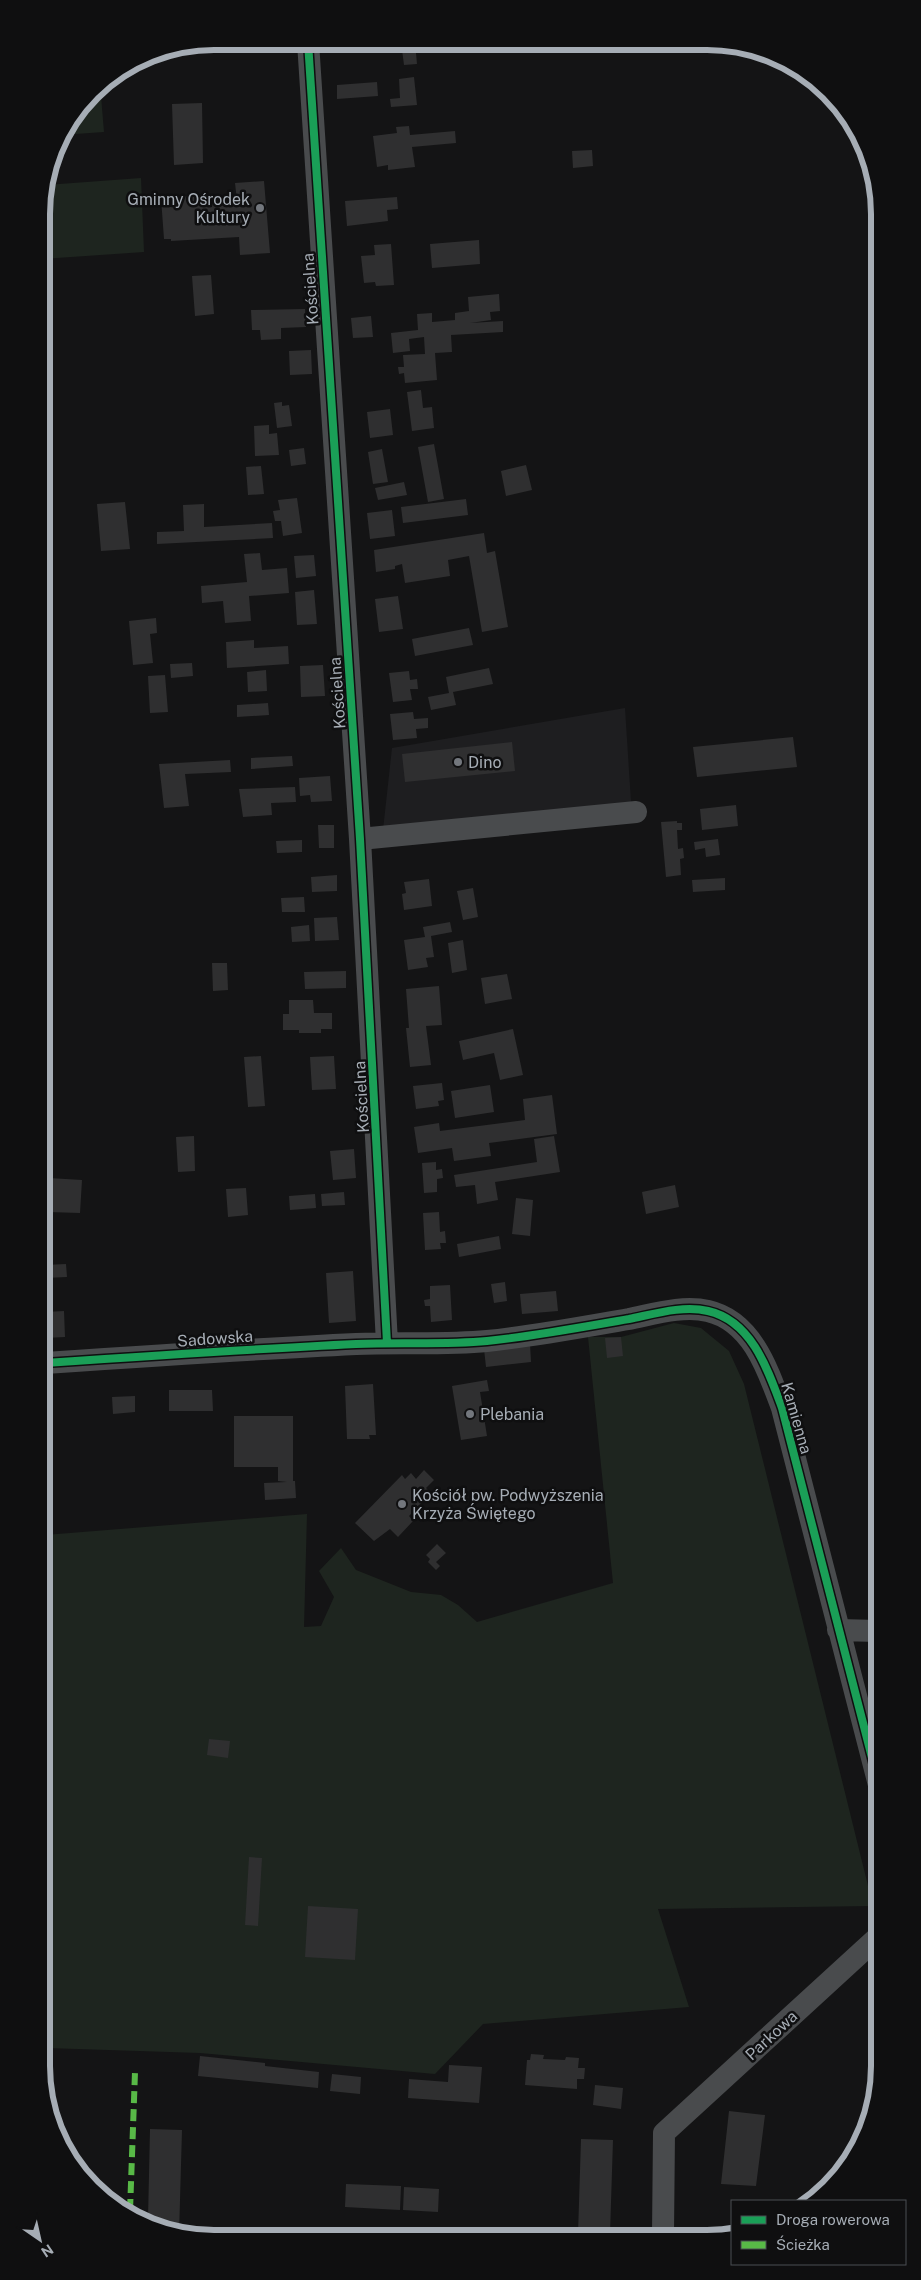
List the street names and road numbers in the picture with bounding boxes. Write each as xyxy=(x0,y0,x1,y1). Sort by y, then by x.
street label: Kościelna xyxy=(299,252,322,326)
street label: Kościelna xyxy=(326,656,349,730)
street label: Kościelna xyxy=(350,1061,373,1133)
street label: Sadowska xyxy=(176,1326,254,1351)
street label: Kamienna xyxy=(777,1380,816,1456)
street label: Parkowa xyxy=(742,2007,801,2064)

